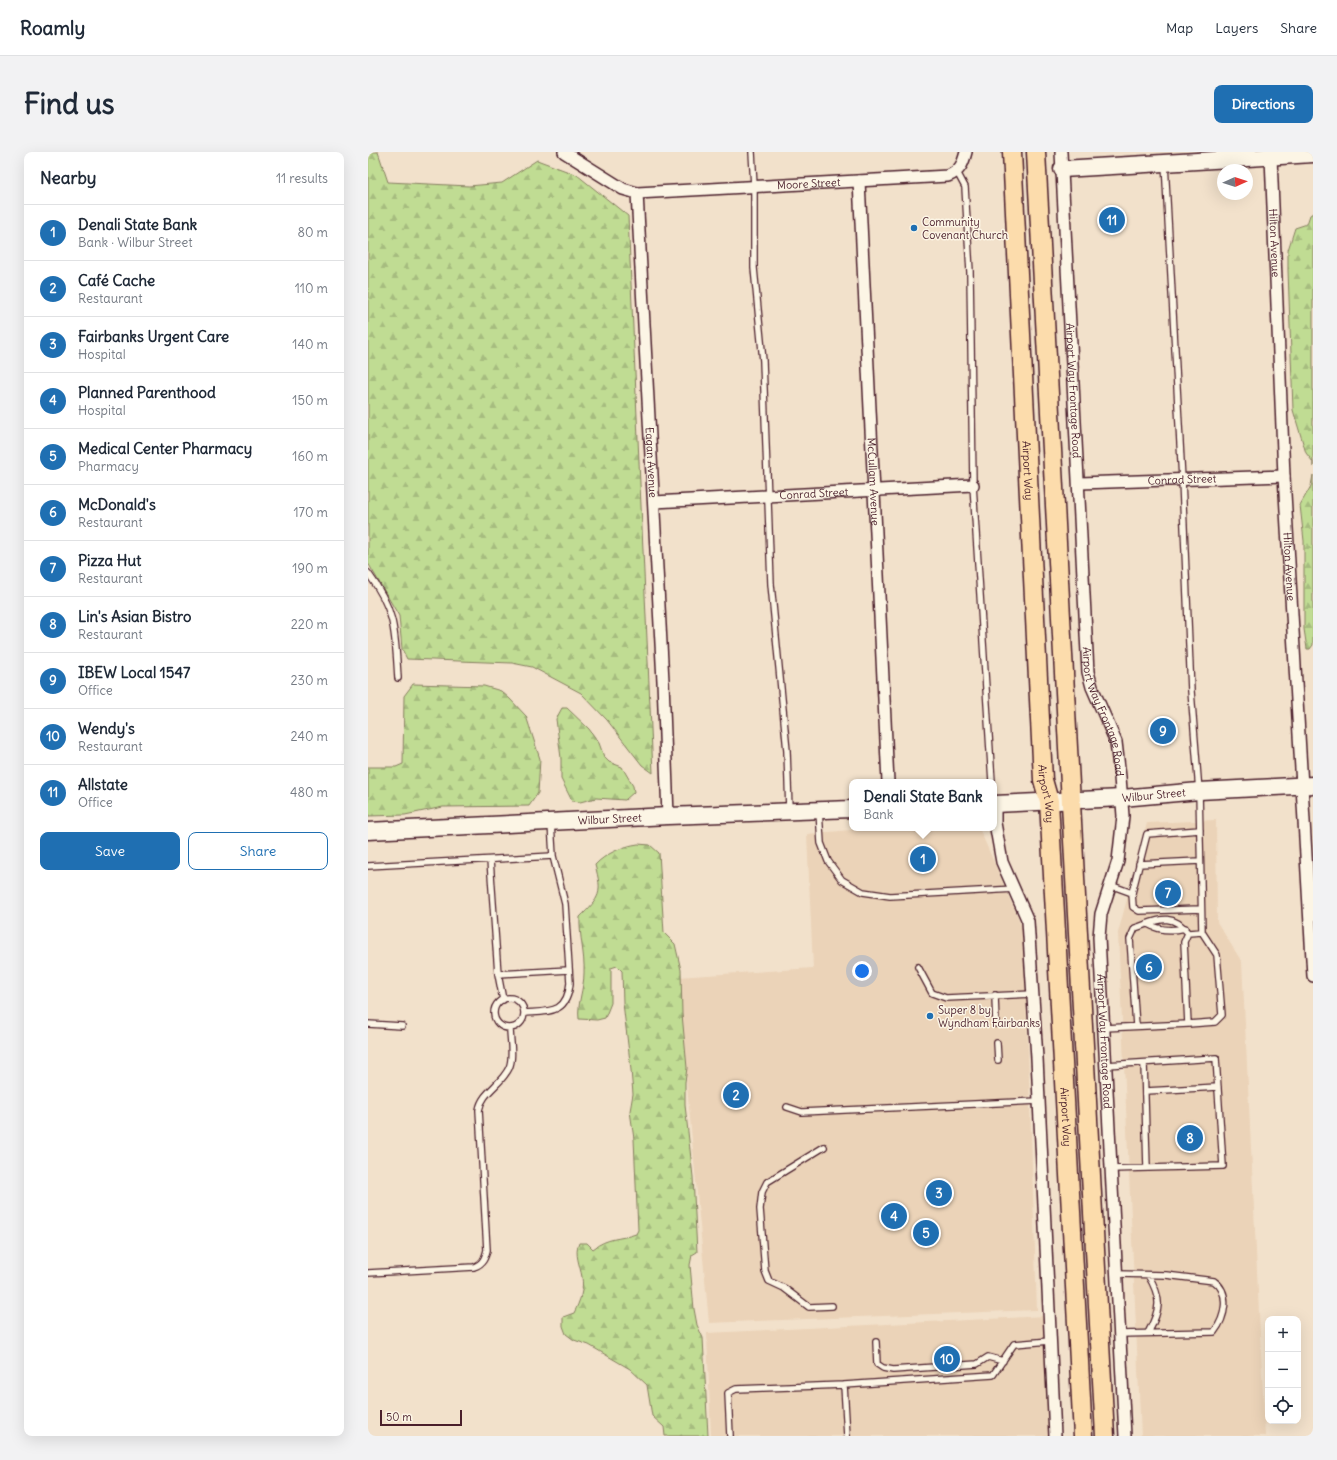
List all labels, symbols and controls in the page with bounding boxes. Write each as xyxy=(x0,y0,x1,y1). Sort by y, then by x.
text: Roamly xyxy=(20,16,85,40)
text: Map xyxy=(1166,19,1193,37)
text: Layers xyxy=(1215,19,1258,37)
text: Share xyxy=(1280,19,1317,37)
button: Directions xyxy=(1214,85,1313,123)
text: Find us xyxy=(24,86,115,122)
north arrow xyxy=(1217,164,1253,200)
text: Nearby xyxy=(40,167,96,189)
text: 11 results xyxy=(276,170,328,187)
street label: Moore Street xyxy=(777,175,841,192)
pin: 11 xyxy=(1099,205,1125,235)
street label: Hilton Avenue xyxy=(1266,208,1283,278)
text: Denali State Bank xyxy=(78,215,197,234)
place label: Community Covenant Church xyxy=(922,215,1008,242)
marker: Community Covenant Church xyxy=(909,223,919,233)
text: 1 xyxy=(50,224,56,241)
text: 80 m xyxy=(297,224,328,241)
text: Bank · Wilbur Street xyxy=(78,234,193,251)
text: Café Cache xyxy=(78,271,155,290)
text: 2 xyxy=(49,280,57,297)
text: 110 m xyxy=(295,280,328,297)
text: Restaurant xyxy=(78,290,143,307)
street label: Airport Way Frontage Road xyxy=(1063,323,1084,459)
text: Fairbanks Urgent Care xyxy=(78,327,229,346)
text: 3 xyxy=(49,336,57,353)
text: 140 m xyxy=(292,336,328,353)
text: Hospital xyxy=(78,346,126,363)
text: Planned Parenthood xyxy=(78,383,216,402)
text: 4 xyxy=(49,392,57,409)
text: 150 m xyxy=(292,392,328,409)
text: Hospital xyxy=(78,402,126,419)
street label: Eagan Avenue xyxy=(642,427,660,498)
street label: McCullam Avenue xyxy=(864,437,883,526)
text: Medical Center Pharmacy xyxy=(78,439,252,458)
street label: Airport Way xyxy=(1019,441,1036,501)
text: 5 xyxy=(49,448,57,465)
text: 160 m xyxy=(292,448,328,465)
text: Pharmacy xyxy=(78,458,139,475)
street label: Conrad Street xyxy=(1147,471,1217,488)
street label: Conrad Street xyxy=(779,485,849,502)
text: McDonald's xyxy=(78,495,156,514)
text: 6 xyxy=(49,504,57,521)
text: 170 m xyxy=(293,504,328,521)
text: Restaurant xyxy=(78,514,143,531)
street label: Hilton Avenue xyxy=(1280,532,1298,601)
text: Pizza Hut xyxy=(78,551,141,570)
text: 7 xyxy=(50,560,56,577)
text: 190 m xyxy=(292,560,328,577)
text: Restaurant xyxy=(78,570,143,587)
text: Lin's Asian Bistro xyxy=(78,607,191,626)
text: 8 xyxy=(49,616,57,633)
text: 220 m xyxy=(291,616,328,633)
text: Restaurant xyxy=(78,626,143,643)
street label: Airport Way Frontage Road xyxy=(1080,646,1127,777)
text: IBEW Local 1547 xyxy=(78,663,190,682)
text: 9 xyxy=(49,672,57,689)
text: 230 m xyxy=(290,672,328,689)
text: Office xyxy=(78,682,113,699)
pin: 9 xyxy=(1150,716,1176,746)
text: Wendy's xyxy=(78,719,135,738)
text: 10 xyxy=(46,728,60,745)
text: 240 m xyxy=(291,728,328,745)
text: Restaurant xyxy=(78,738,143,755)
street label: Airport Way xyxy=(1035,764,1057,823)
text: Allstate xyxy=(78,775,128,794)
popup xyxy=(849,779,997,831)
text: 11 xyxy=(48,784,58,801)
text: 480 m xyxy=(290,784,328,801)
street label: Wilbur Street xyxy=(1121,785,1187,805)
text: Denali State Bank xyxy=(863,787,983,806)
text: Office xyxy=(78,794,113,811)
text: Bank xyxy=(863,806,893,823)
street label: Wilbur Street xyxy=(577,810,642,828)
button: Save xyxy=(40,832,180,870)
button: Share xyxy=(188,832,328,870)
pin: 1 xyxy=(910,844,936,874)
pin: 7 xyxy=(1155,878,1181,908)
pin: 6 xyxy=(1136,952,1162,982)
your location xyxy=(852,961,872,981)
street label: Airport Way Frontage Road xyxy=(1094,973,1115,1110)
place label: Super 8 by Wyndham Fairbanks xyxy=(938,1003,1040,1030)
marker: Super 8 by Wyndham Fairbanks xyxy=(925,1011,935,1021)
pin: 2 xyxy=(723,1080,749,1110)
street label: Airport Way xyxy=(1057,1087,1074,1147)
pin: 8 xyxy=(1177,1123,1203,1153)
pin: 3 xyxy=(926,1178,952,1208)
pin: 4 xyxy=(881,1201,907,1231)
pin: 5 xyxy=(913,1218,939,1248)
map controls xyxy=(1265,1316,1301,1424)
button: + xyxy=(1265,1316,1301,1352)
pin: 10 xyxy=(934,1344,960,1374)
button: − xyxy=(1265,1352,1301,1388)
button: locate xyxy=(1265,1388,1301,1424)
scale bar xyxy=(380,1408,462,1427)
text: 50 m xyxy=(386,1410,412,1424)

